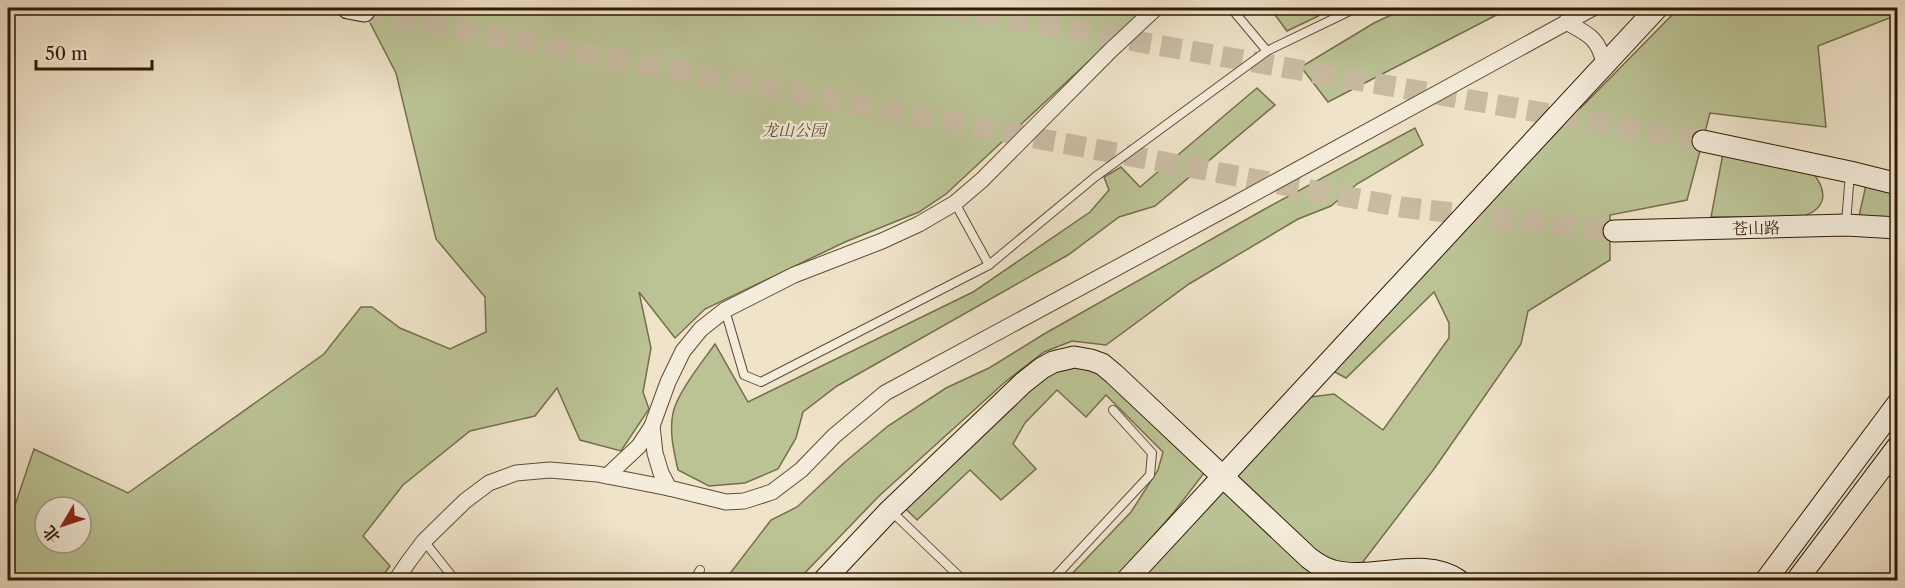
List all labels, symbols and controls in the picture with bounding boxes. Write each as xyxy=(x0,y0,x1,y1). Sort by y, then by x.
scale bar xyxy=(36,33,152,71)
text: 50 m xyxy=(45,43,88,65)
park label: 龙山公园 xyxy=(762,120,829,140)
street label: 苍山路 xyxy=(1732,217,1780,239)
north arrow xyxy=(33,495,93,555)
text: 北 xyxy=(39,522,64,547)

